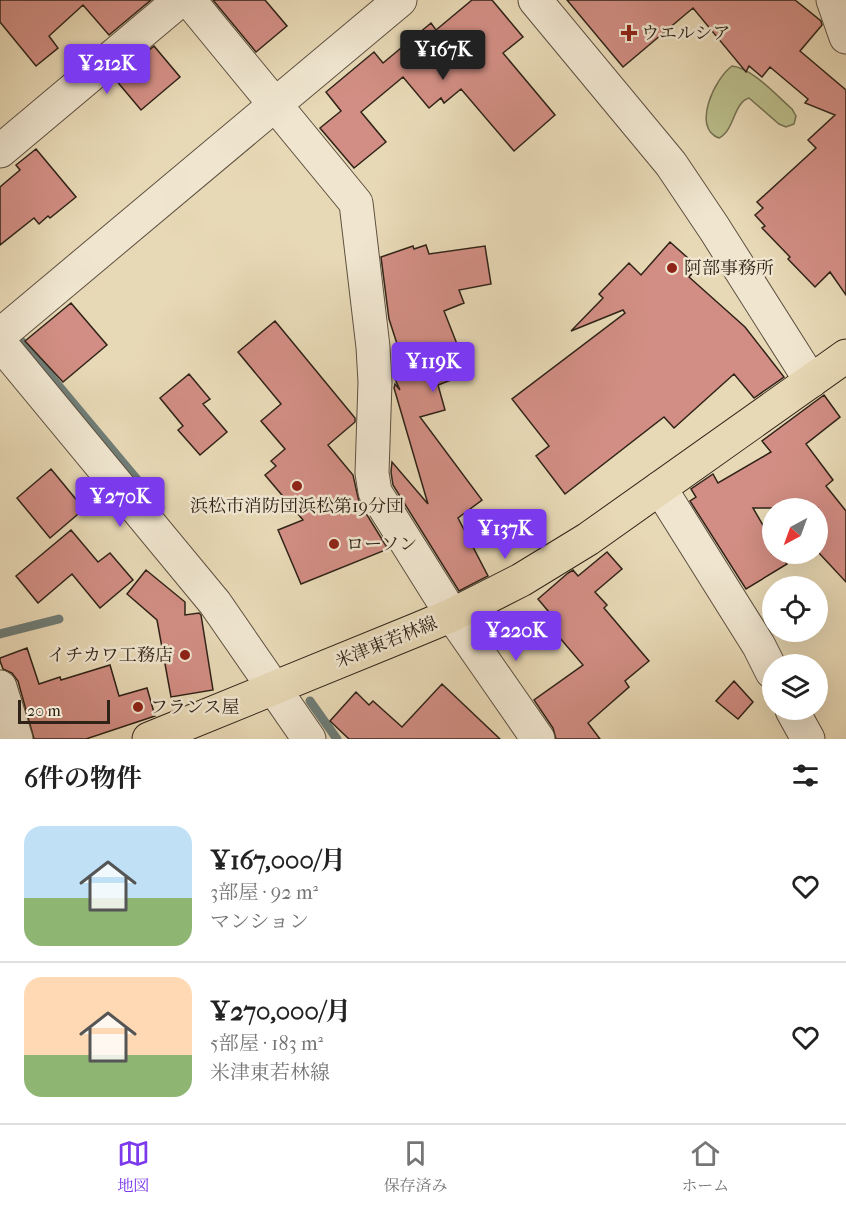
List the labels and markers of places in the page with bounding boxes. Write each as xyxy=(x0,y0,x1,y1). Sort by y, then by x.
place label: ウエルシア xyxy=(641,23,731,44)
marker: ウエルシア xyxy=(622,26,636,40)
pin: ¥167K xyxy=(401,30,485,81)
pin: ¥212K xyxy=(65,44,149,95)
place label: 阿部事務所 xyxy=(684,258,774,279)
marker: 阿部事務所 xyxy=(665,261,679,275)
pin: ¥119K xyxy=(391,342,475,393)
pin: ¥270K xyxy=(78,477,162,528)
marker: 浜松市消防団浜松第19分団 xyxy=(290,479,304,493)
place label: 浜松市消防団浜松第19分団 xyxy=(190,496,404,517)
pin: ¥137K xyxy=(463,509,547,560)
place label: ローソン xyxy=(346,534,417,555)
marker: ローソン xyxy=(327,537,341,551)
pin: ¥220K xyxy=(474,611,558,662)
place label: イチカワ工務店 xyxy=(47,645,173,666)
marker: イチカワ工務店 xyxy=(178,648,192,662)
place label: フランス屋 xyxy=(150,697,239,718)
marker: フランス屋 xyxy=(131,700,145,714)

